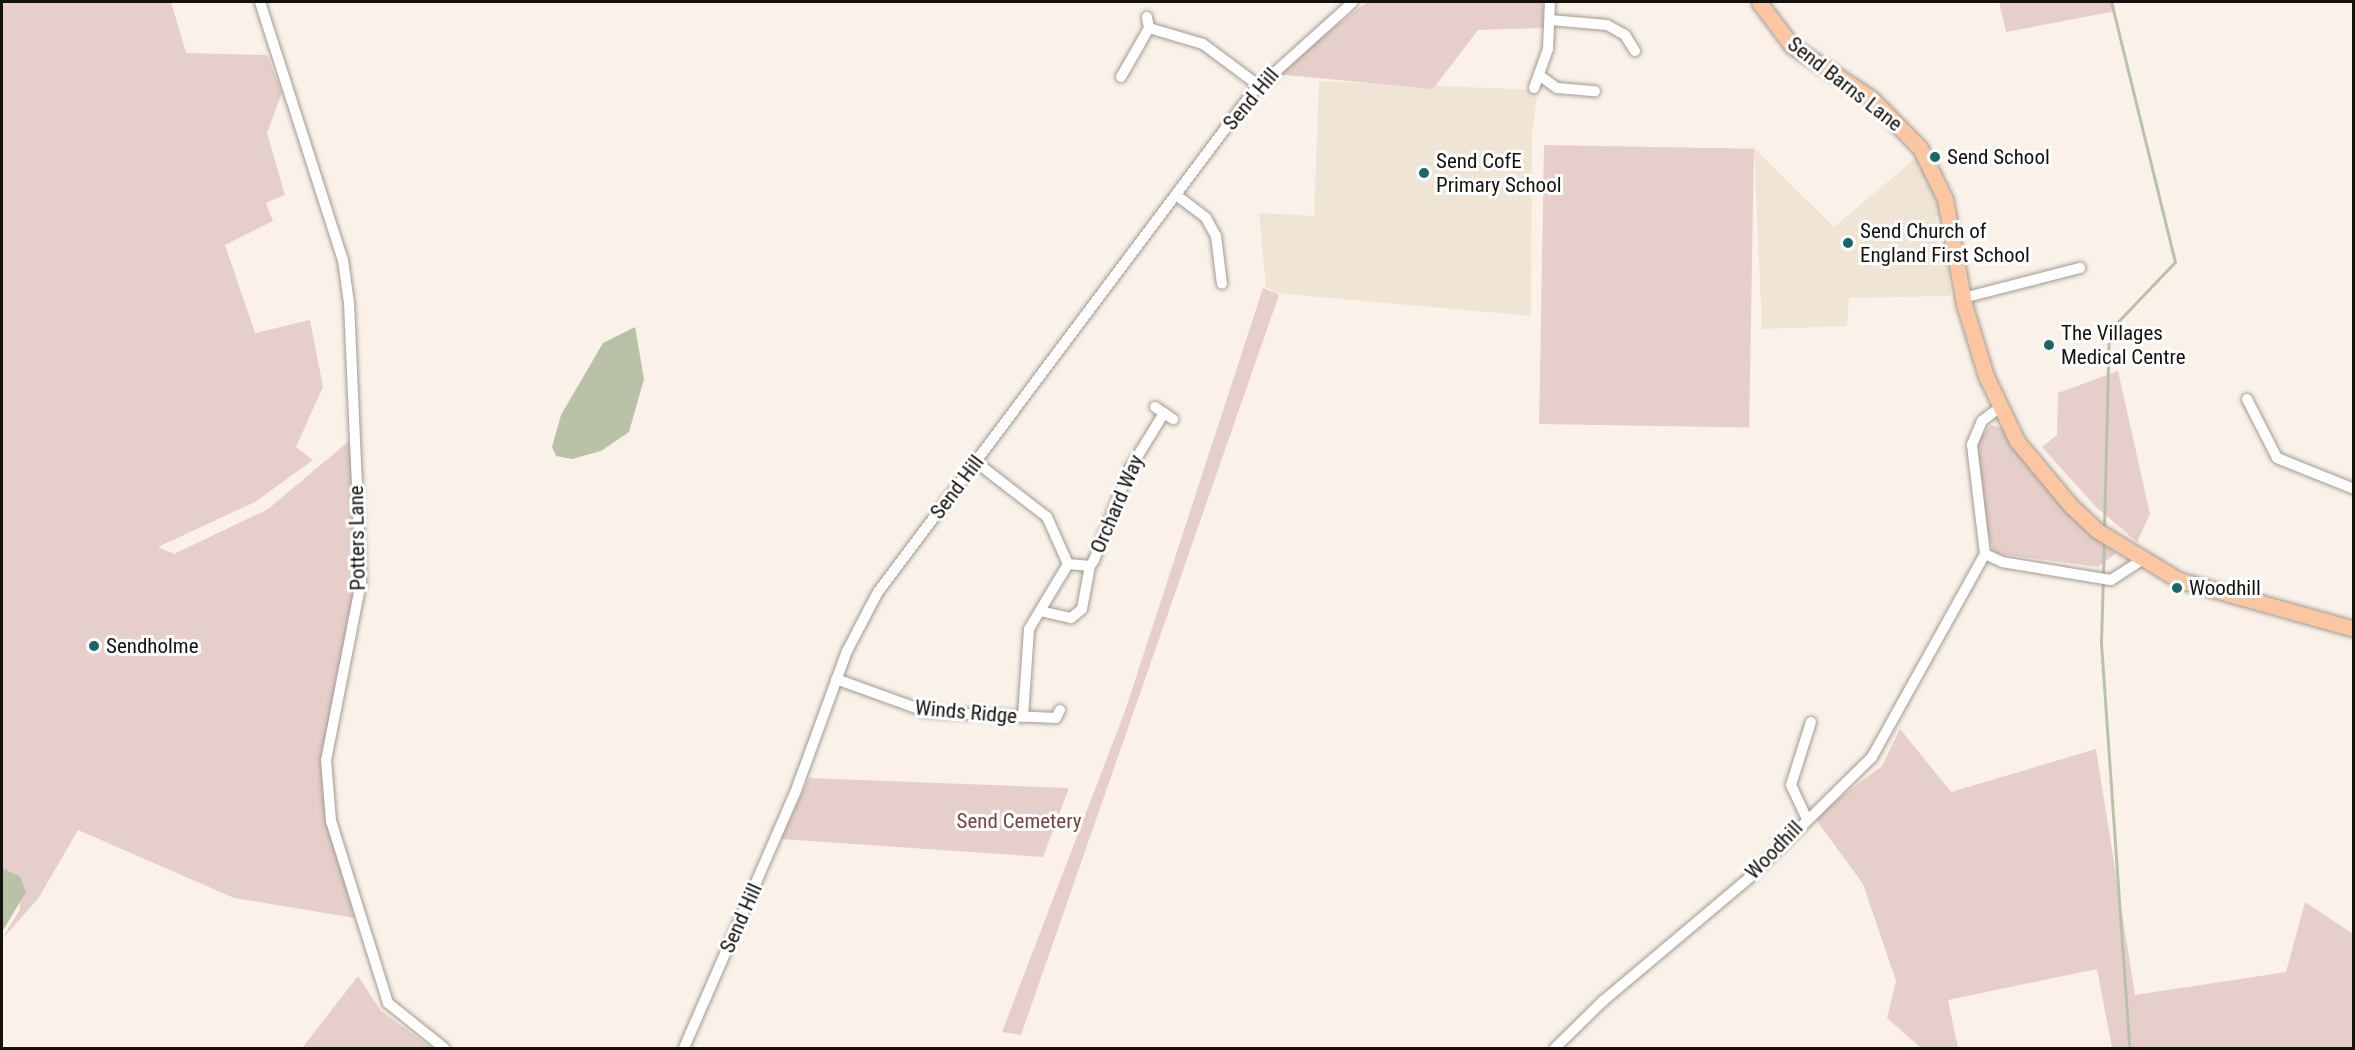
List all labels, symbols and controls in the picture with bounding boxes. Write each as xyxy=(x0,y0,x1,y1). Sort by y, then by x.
street label: Send Barns Lane xyxy=(1783,31,1907,137)
street label: Send Hill xyxy=(1218,63,1284,135)
place label: Send School xyxy=(1947,144,2050,170)
place label: Send CofE Primary School xyxy=(1436,148,1562,198)
marker: Send School xyxy=(1928,150,1942,164)
marker: Send CofE Primary School xyxy=(1417,166,1431,180)
place label: Send Church of England First School xyxy=(1860,218,2030,268)
marker: Send Church of England First School xyxy=(1841,236,1855,250)
place label: The Villages Medical Centre xyxy=(2061,320,2186,370)
marker: The Villages Medical Centre xyxy=(2042,338,2056,352)
street label: Send Hill xyxy=(925,450,989,524)
street label: Orchard Way xyxy=(1085,451,1149,557)
street label: Potters Lane xyxy=(343,485,371,591)
place label: Woodhill xyxy=(2189,575,2261,601)
marker: Woodhill xyxy=(2170,581,2184,595)
place label: Sendholme xyxy=(106,633,198,659)
marker: Sendholme xyxy=(87,639,101,653)
street label: Winds Ridge xyxy=(914,695,1018,729)
park label: Send Cemetery xyxy=(957,808,1081,834)
street label: Woodhill xyxy=(1740,815,1808,885)
street label: Send Hill xyxy=(715,879,767,957)

